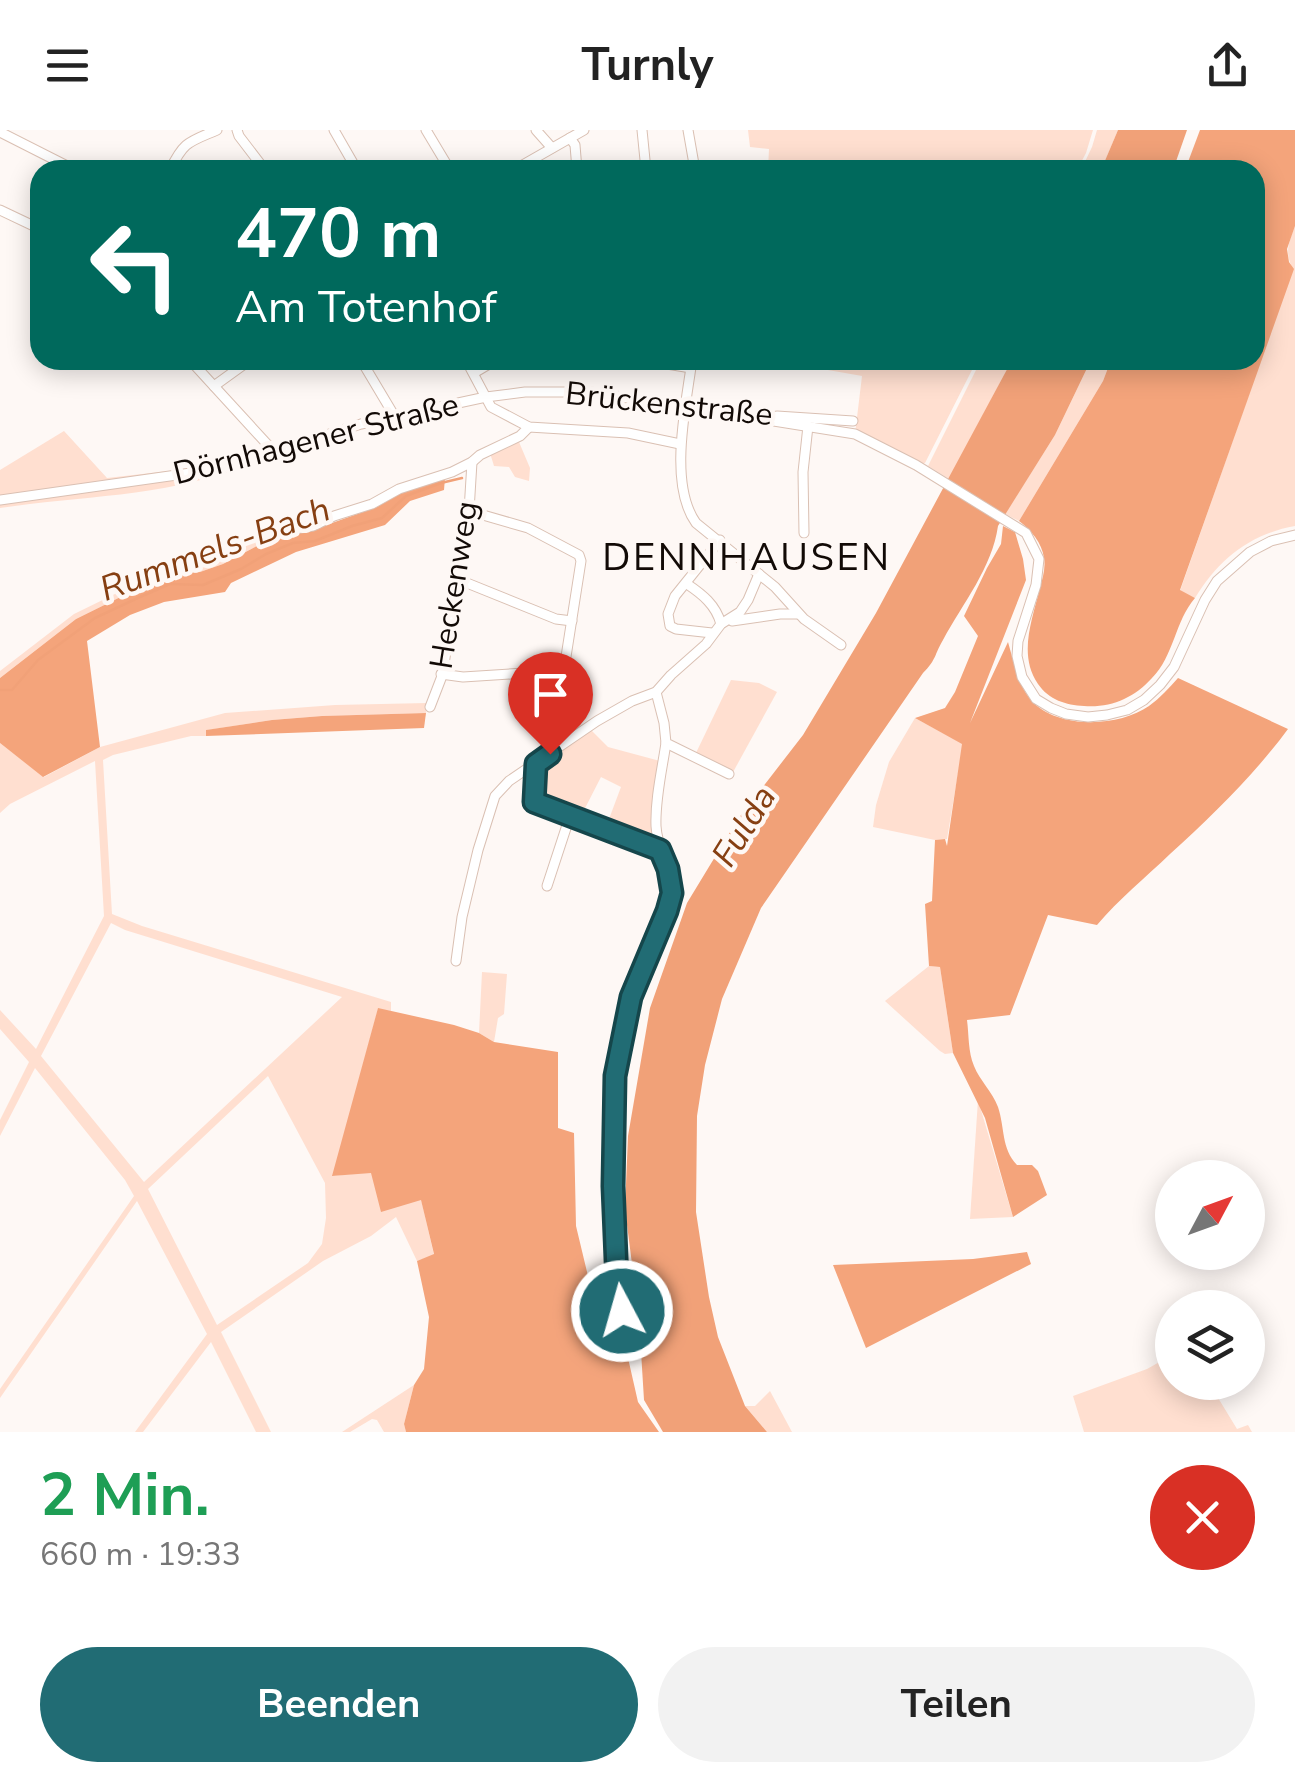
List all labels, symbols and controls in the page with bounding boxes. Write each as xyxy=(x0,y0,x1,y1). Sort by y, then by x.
text: Turnly xyxy=(581,35,714,96)
icon: menu xyxy=(40,38,95,93)
icon: share xyxy=(1200,38,1255,93)
text: 470 m xyxy=(235,186,441,282)
icon: left xyxy=(70,200,200,330)
text: Am Totenhof xyxy=(235,277,497,338)
street label: Brückenstraße xyxy=(563,372,775,436)
street label: Dörnhagener Straße xyxy=(169,383,463,495)
water label: Rummels-Bach xyxy=(93,486,337,612)
street label: Heckenweg xyxy=(420,498,488,672)
district label: DENNHAUSEN xyxy=(602,532,892,583)
pin xyxy=(508,652,593,755)
icon: arrive xyxy=(523,667,578,722)
water label: Fulda xyxy=(701,776,787,876)
north arrow xyxy=(1155,1160,1265,1270)
map controls xyxy=(1155,1160,1265,1400)
position arrow xyxy=(570,1259,674,1363)
button: layers xyxy=(1155,1290,1265,1400)
text: 2 Min. xyxy=(40,1454,210,1536)
button: close xyxy=(1150,1465,1255,1570)
text: 660 m · 19:33 xyxy=(40,1533,241,1576)
button: Beenden xyxy=(40,1647,638,1762)
button: Teilen xyxy=(658,1647,1255,1762)

